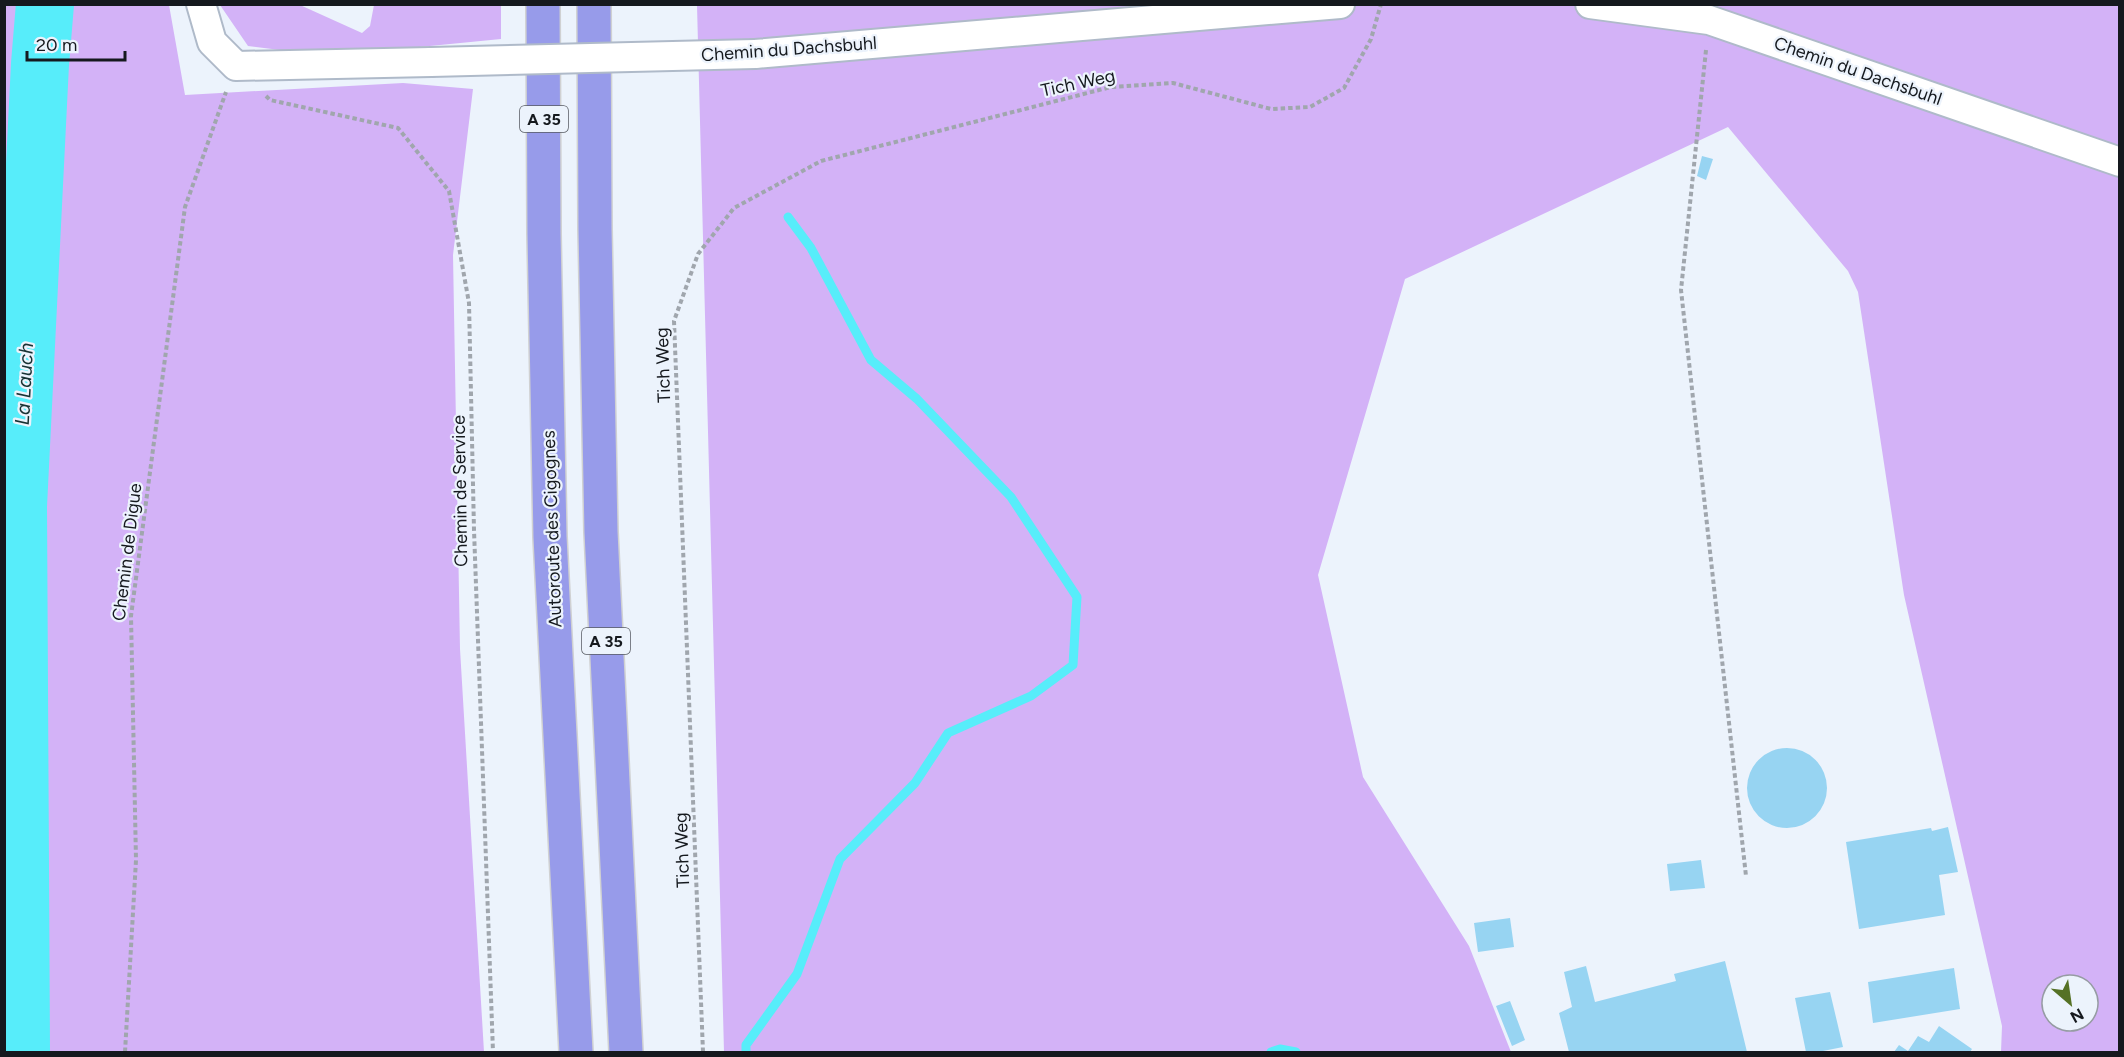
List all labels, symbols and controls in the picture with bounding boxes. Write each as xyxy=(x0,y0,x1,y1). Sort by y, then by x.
scale bar xyxy=(27,24,124,62)
street label: Chemin du Dachsbuhl xyxy=(700,32,878,66)
street label: Chemin du Dachsbuhl xyxy=(1771,32,1945,110)
text: 20 m xyxy=(36,34,77,56)
street label: Tich Weg xyxy=(1039,64,1117,102)
road number: A 35 xyxy=(520,106,568,132)
street label: Tich Weg xyxy=(651,327,675,403)
water label: La Lauch xyxy=(10,342,38,426)
street label: Chemin de Service xyxy=(448,415,472,567)
street label: Autoroute des Cigognes xyxy=(538,430,566,628)
street label: Chemin de Digue xyxy=(108,482,146,622)
road number: A 35 xyxy=(582,628,630,654)
street label: Tich Weg xyxy=(670,812,694,888)
north arrow xyxy=(2040,973,2100,1033)
text: N xyxy=(2067,1004,2087,1027)

